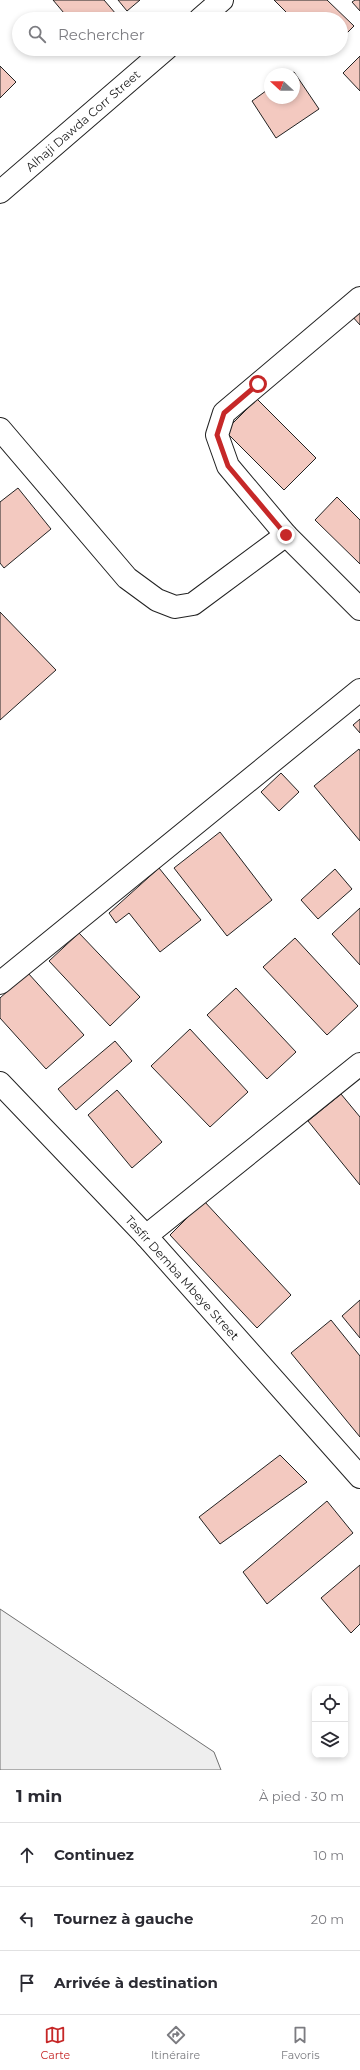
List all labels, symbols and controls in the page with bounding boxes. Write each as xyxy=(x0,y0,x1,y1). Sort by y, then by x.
search box xyxy=(12,12,348,56)
icon: search xyxy=(26,23,48,45)
text: Rechercher xyxy=(58,25,145,44)
street label: Alhaji Dawda Corr Street xyxy=(22,67,143,175)
north arrow xyxy=(264,68,300,104)
route start xyxy=(249,375,267,393)
route end xyxy=(277,526,295,544)
street label: Tasfir Demba Mbeye Street xyxy=(122,1212,242,1343)
map controls xyxy=(312,1686,348,1758)
button: locate xyxy=(312,1686,348,1722)
button: layers xyxy=(312,1722,348,1758)
text: 1 min xyxy=(16,1786,62,1806)
text: À pied · 30 m xyxy=(259,1788,344,1804)
icon: ahead xyxy=(16,1844,38,1866)
text: Continuez xyxy=(54,1845,134,1864)
text: 10 m xyxy=(314,1847,344,1863)
icon: left xyxy=(16,1908,38,1930)
text: Tournez à gauche xyxy=(54,1909,193,1928)
text: 20 m xyxy=(311,1911,344,1927)
icon: arrive xyxy=(16,1972,38,1994)
text: Arrivée à destination xyxy=(54,1973,218,1992)
tab: Carte xyxy=(40,2024,70,2062)
tab: Itinéraire xyxy=(151,2024,200,2062)
tab: Favoris xyxy=(281,2024,320,2062)

